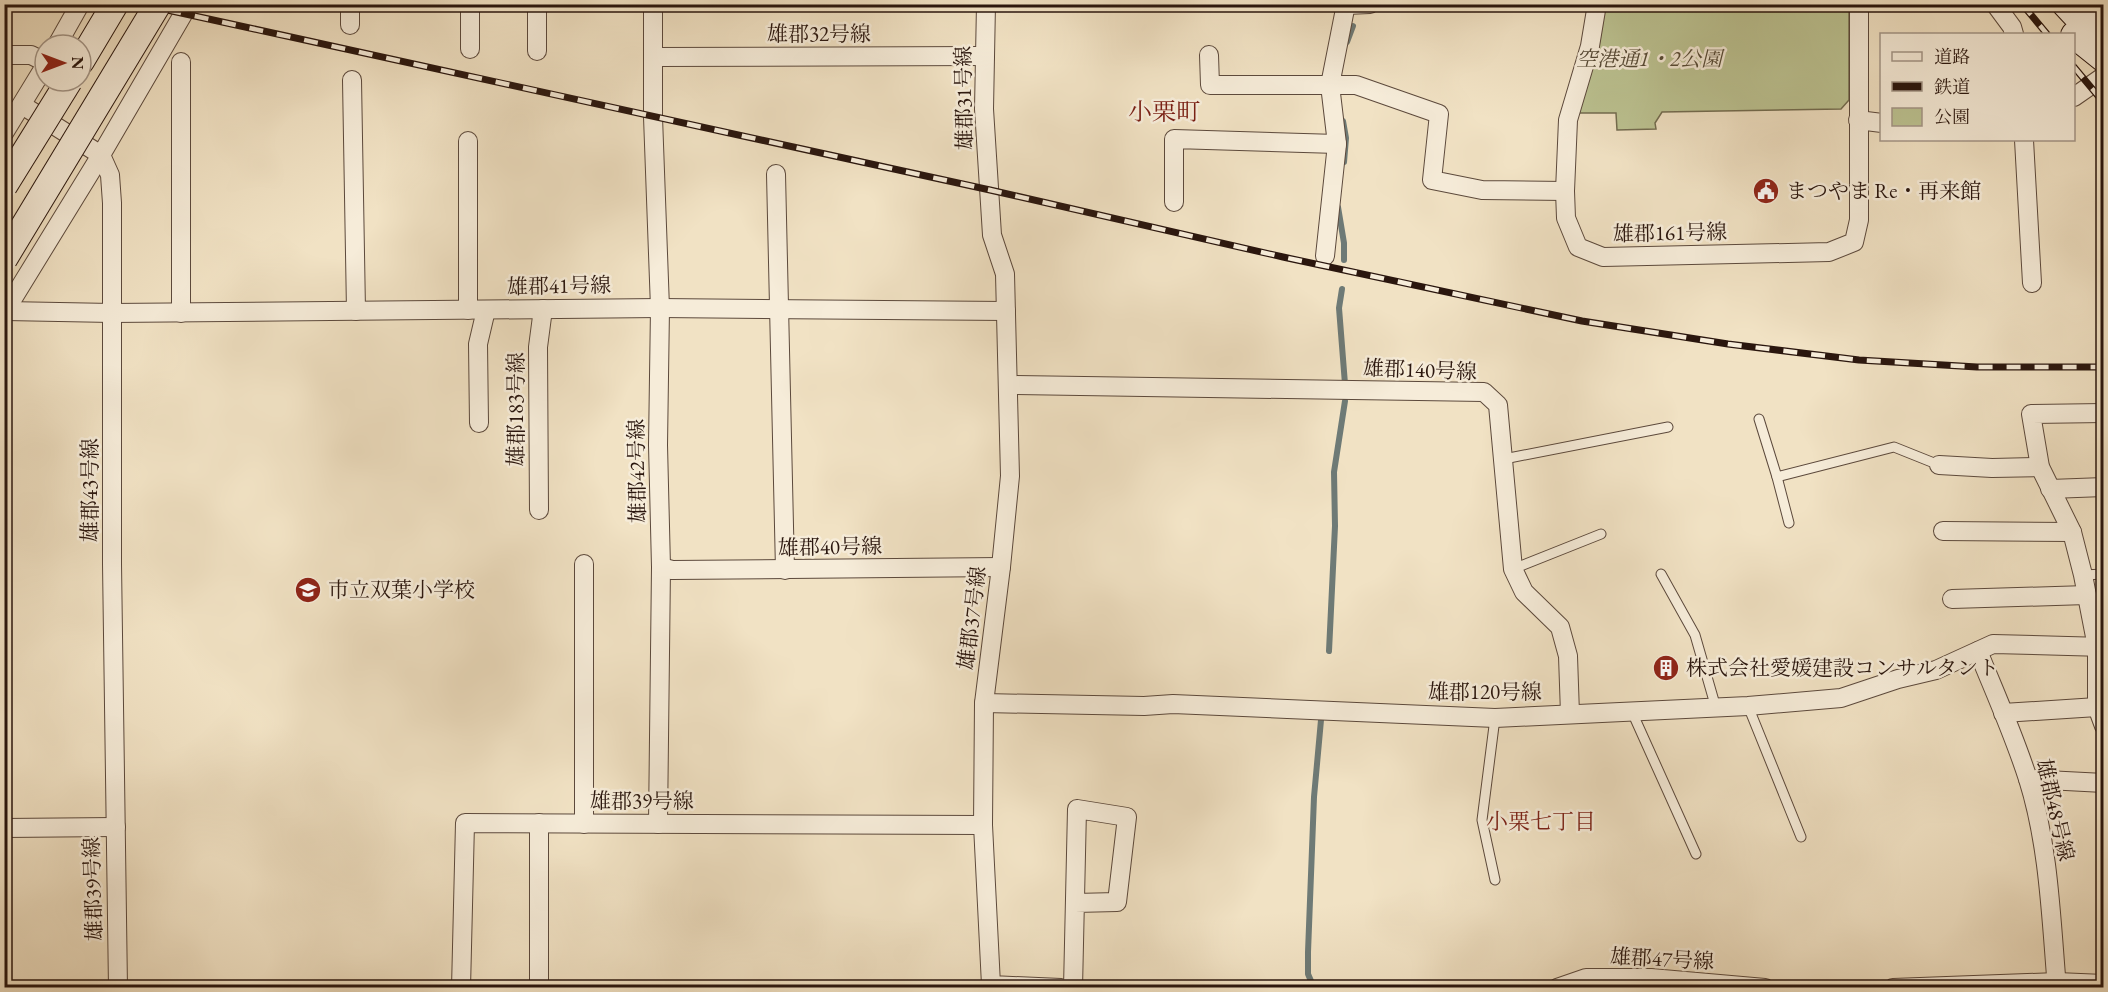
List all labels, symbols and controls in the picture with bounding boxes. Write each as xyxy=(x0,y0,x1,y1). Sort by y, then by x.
street label: 雄郡32号線 xyxy=(767,20,871,47)
north arrow xyxy=(33,33,93,93)
legend xyxy=(1880,33,2075,141)
park label: 空港通1・2公園 xyxy=(1576,45,1725,72)
text: 道路 xyxy=(1934,45,1970,68)
street label: 雄郡31号線 xyxy=(949,46,978,150)
text: N xyxy=(67,57,88,70)
text: 鉄道 xyxy=(1934,75,1970,98)
district label: 小栗町 xyxy=(1128,96,1200,127)
text: 公園 xyxy=(1934,105,1970,128)
public building icon: まつやま Re・再来館 xyxy=(1751,176,1781,206)
place label: まつやま Re・再来館 xyxy=(1786,177,1981,204)
street label: 雄郡161号線 xyxy=(1613,218,1727,247)
street label: 雄郡41号線 xyxy=(507,271,611,300)
street label: 雄郡183号線 xyxy=(502,352,529,466)
street label: 雄郡140号線 xyxy=(1362,354,1478,385)
street label: 雄郡42号線 xyxy=(622,419,651,523)
street label: 雄郡43号線 xyxy=(76,438,103,542)
street label: 雄郡40号線 xyxy=(778,532,882,561)
street label: 雄郡37号線 xyxy=(952,565,991,671)
school or university icon: 市立双葉小学校 xyxy=(293,575,323,605)
place label: 市立双葉小学校 xyxy=(328,576,475,603)
building icon: 株式会社愛媛建設コンサルタント xyxy=(1651,653,1681,683)
place label: 株式会社愛媛建設コンサルタント xyxy=(1686,654,1999,681)
street label: 雄郡120号線 xyxy=(1428,678,1542,705)
street label: 雄郡48号線 xyxy=(2031,756,2080,864)
street label: 雄郡39号線 xyxy=(590,787,694,814)
district label: 小栗七丁目 xyxy=(1486,807,1596,836)
street label: 雄郡39号線 xyxy=(77,836,108,942)
street label: 雄郡47号線 xyxy=(1609,942,1715,975)

